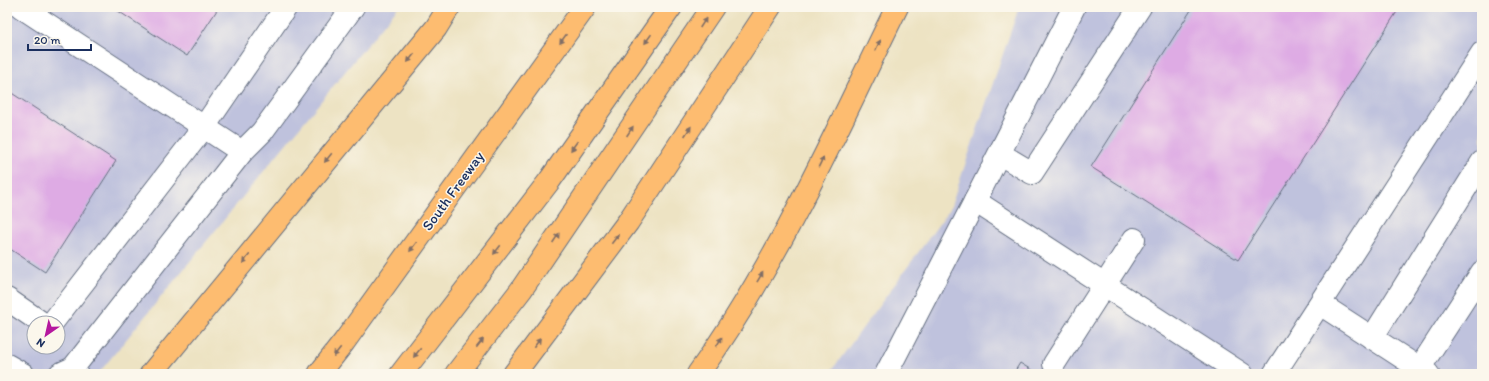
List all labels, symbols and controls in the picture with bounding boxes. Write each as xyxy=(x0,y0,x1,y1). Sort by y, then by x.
one-way arrow xyxy=(699,17,706,29)
scale bar xyxy=(28,26,91,52)
text: 20 m xyxy=(34,33,61,47)
one-way arrow xyxy=(559,34,567,44)
one-way arrow xyxy=(644,34,652,44)
one-way arrow xyxy=(875,40,881,51)
one-way arrow xyxy=(407,52,415,63)
one-way arrow xyxy=(626,125,634,136)
one-way arrow xyxy=(684,126,692,136)
one-way arrow xyxy=(570,141,578,151)
street label: South Freeway xyxy=(418,148,488,234)
one-way arrow xyxy=(324,153,333,164)
one-way arrow xyxy=(818,156,824,168)
one-way arrow xyxy=(552,233,560,243)
one-way arrow xyxy=(611,233,620,244)
one-way arrow xyxy=(409,242,417,252)
one-way arrow xyxy=(492,245,501,256)
one-way arrow xyxy=(241,253,250,264)
one-way arrow xyxy=(756,271,763,283)
north arrow xyxy=(26,315,66,355)
text: N xyxy=(34,335,47,350)
one-way arrow xyxy=(716,336,723,348)
one-way arrow xyxy=(533,337,542,348)
one-way arrow xyxy=(476,338,484,349)
one-way arrow xyxy=(332,346,341,357)
one-way arrow xyxy=(413,348,422,359)

